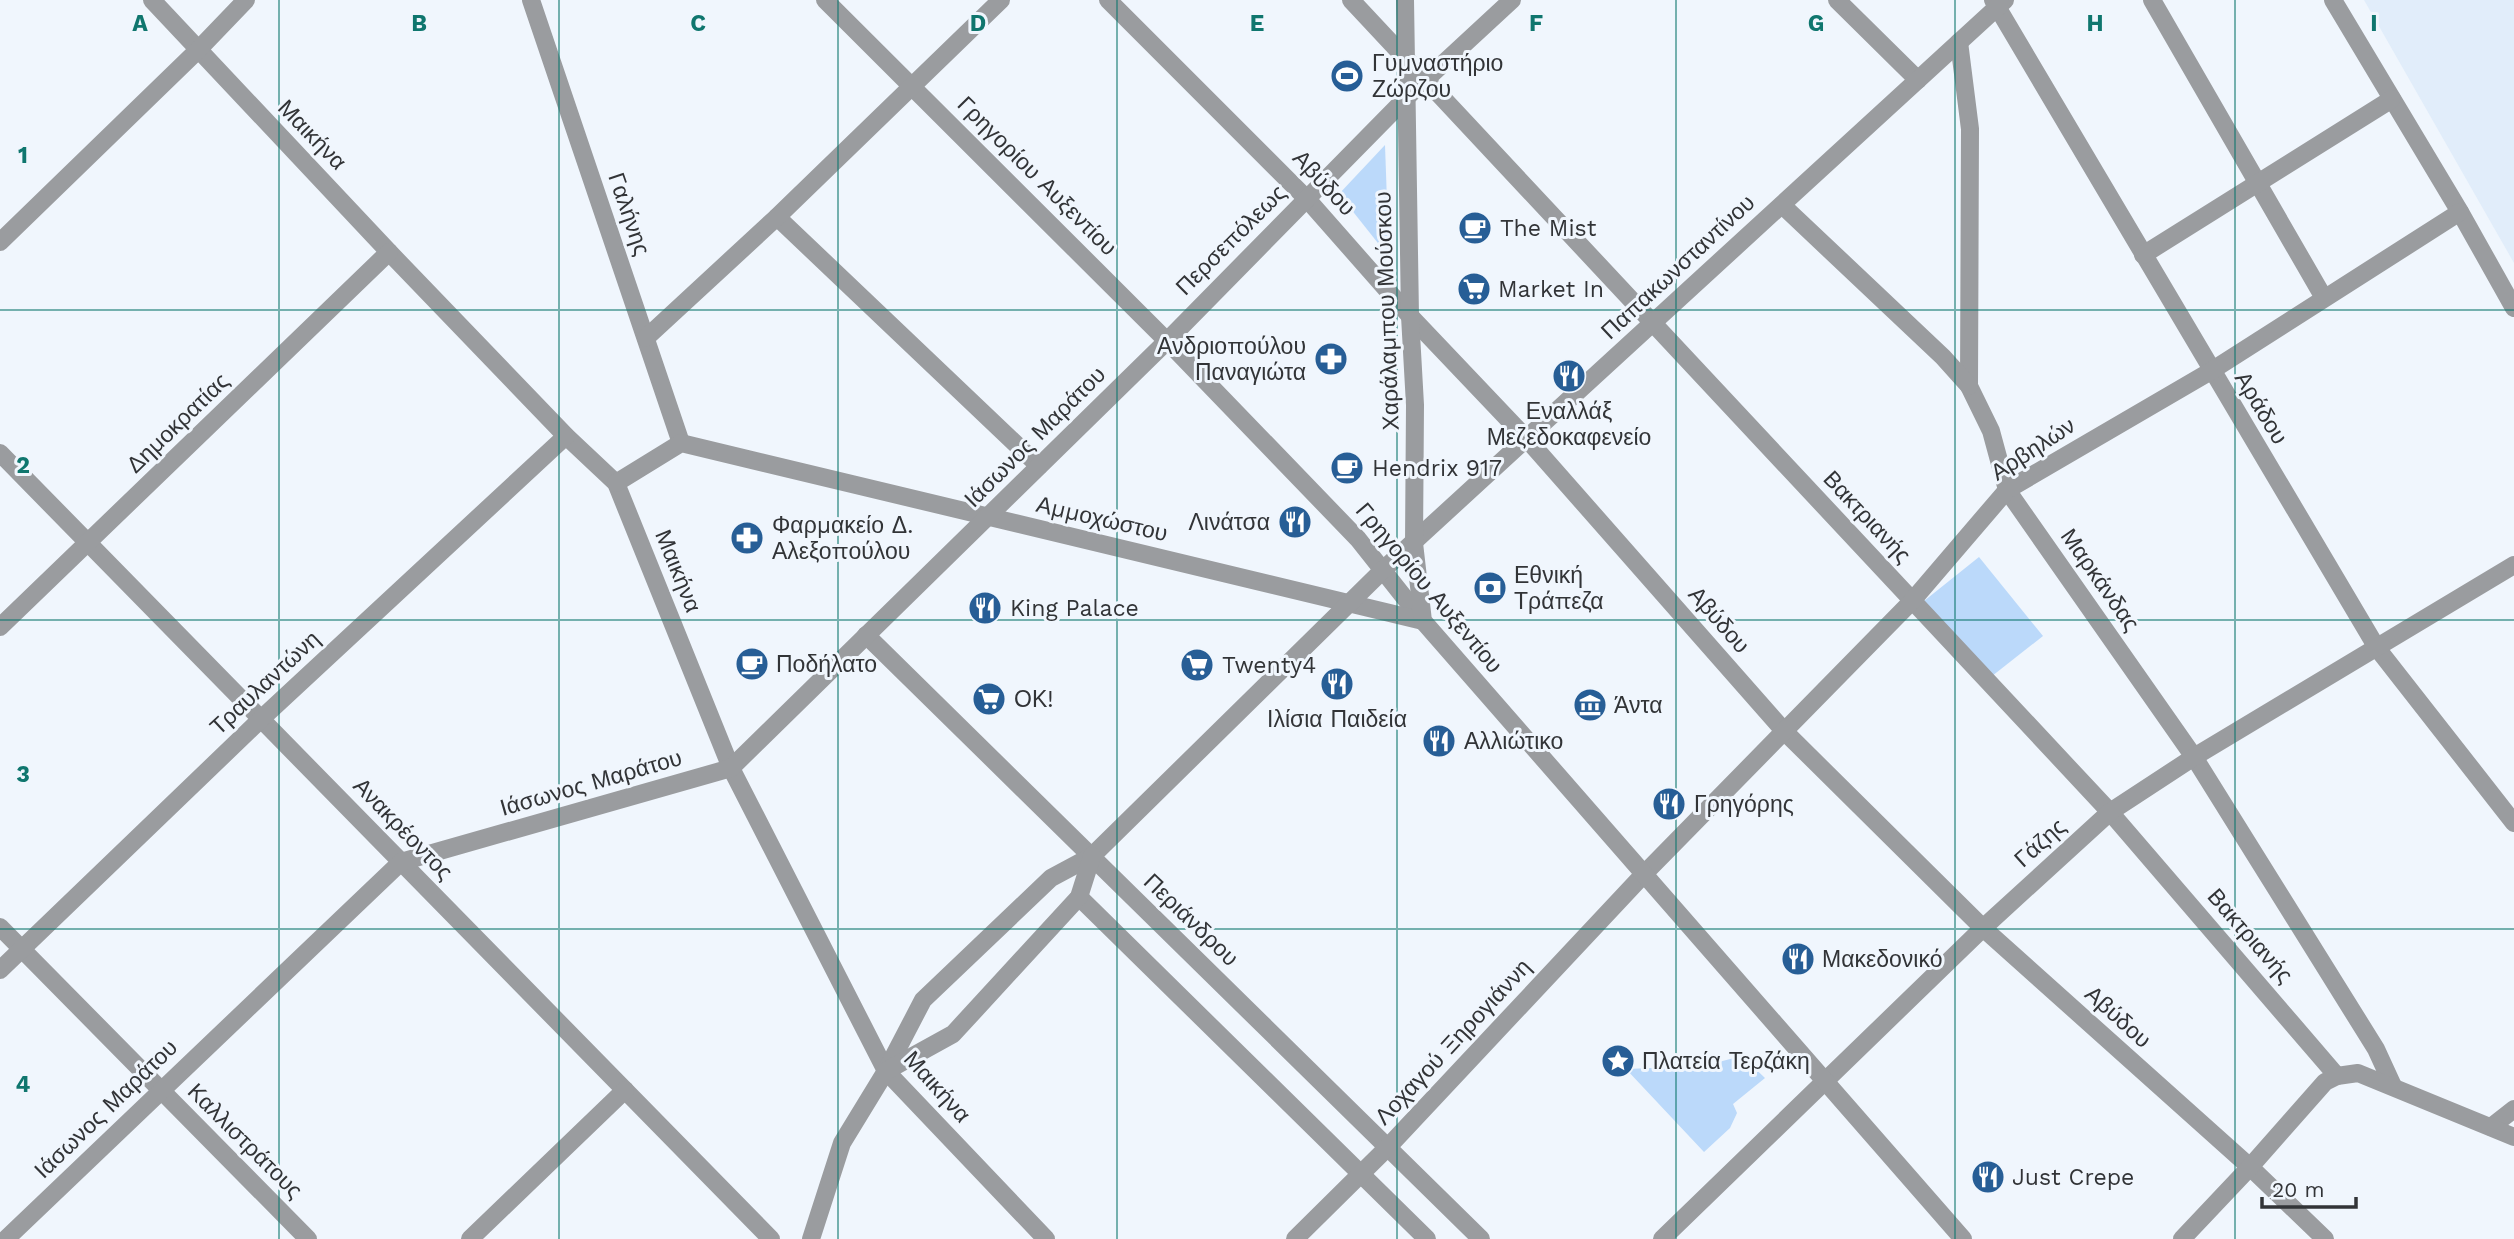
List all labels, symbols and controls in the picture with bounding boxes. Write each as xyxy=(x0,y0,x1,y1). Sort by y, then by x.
text: A xyxy=(132,10,148,37)
text: B xyxy=(411,10,427,37)
text: C xyxy=(690,10,706,37)
text: D xyxy=(970,10,986,37)
text: E xyxy=(1250,10,1264,37)
text: F xyxy=(1529,10,1543,37)
text: G xyxy=(1808,10,1824,37)
text: H xyxy=(2086,10,2104,37)
text: I xyxy=(2370,10,2378,37)
place label: Γυμναστήριο Ζώρζου xyxy=(1372,50,1503,103)
sports icon: Γυμναστήριο Ζώρζου xyxy=(1328,57,1366,95)
street label: Γρηγορίου Αυξεντίου xyxy=(952,91,1122,261)
street label: Μαικήνα xyxy=(272,94,352,176)
text: 1 xyxy=(18,142,28,169)
street label: Αβύδου xyxy=(1287,145,1361,221)
street label: Γαλήνης xyxy=(602,169,656,259)
street label: Περσεπόλεως xyxy=(1170,179,1292,301)
street label: Παπακωνσταντίνου xyxy=(1596,189,1760,345)
street label: Χαράλαμπου Μούσκου xyxy=(1369,191,1405,431)
cafe icon: The Mist xyxy=(1456,209,1494,247)
place label: The Mist xyxy=(1500,215,1597,242)
supermarket icon: Market In xyxy=(1455,270,1493,308)
place label: Market In xyxy=(1498,276,1604,303)
place label: Ανδριοπούλου Παναγιώτα xyxy=(1157,333,1306,386)
pharmacy icon: Ανδριοπούλου Παναγιώτα xyxy=(1312,340,1350,378)
restaurant icon: Εναλλάξ Μεζεδοκαφενείο xyxy=(1550,357,1588,395)
street label: Ιάσωνος Μαράτου xyxy=(959,361,1111,513)
street label: Αράδου xyxy=(2229,367,2293,449)
street label: Δημοκρατίας xyxy=(121,368,235,478)
place label: Εναλλάξ Μεζεδοκαφενείο xyxy=(1487,398,1651,451)
street label: Αρβηλών xyxy=(1986,412,2080,486)
cafe icon: Hendrix 917 xyxy=(1328,449,1366,487)
text: 2 xyxy=(16,452,30,479)
place label: Hendrix 917 xyxy=(1372,455,1502,482)
street label: Βακτριανής xyxy=(1818,465,1916,569)
street label: Αμμοχώστου xyxy=(1034,491,1170,547)
street label: Γρηγορίου Αυξεντίου xyxy=(1350,497,1508,679)
restaurant icon: Λινάτσα xyxy=(1276,503,1314,541)
place label: Λινάτσα xyxy=(1188,509,1270,536)
place label: Φαρμακείο Δ. Αλεξοπούλου xyxy=(772,512,913,565)
pharmacy icon: Φαρμακείο Δ. Αλεξοπούλου xyxy=(728,519,766,557)
street label: Μαρκάνδας xyxy=(2055,524,2145,636)
street label: Μαικήνα xyxy=(649,526,707,616)
place label: Εθνική Τράπεζα xyxy=(1514,562,1604,615)
bank icon: Εθνική Τράπεζα xyxy=(1471,569,1509,607)
street label: Αβύδου xyxy=(1683,581,1755,659)
restaurant icon: King Palace xyxy=(966,589,1004,627)
place label: King Palace xyxy=(1010,595,1139,622)
street label: Τραυλαντώνη xyxy=(205,625,325,741)
cafe icon: Ποδήλατο xyxy=(733,645,771,683)
supermarket icon: Twenty4 xyxy=(1178,646,1216,684)
place label: Ποδήλατο xyxy=(776,651,877,678)
place label: Twenty4 xyxy=(1222,652,1316,679)
restaurant icon: Ιλίσια Παιδεία xyxy=(1318,665,1356,703)
supermarket icon: ΟΚ! xyxy=(970,680,1008,718)
place label: ΟΚ! xyxy=(1014,686,1054,713)
museum icon: Άντα xyxy=(1571,686,1609,724)
place label: Άντα xyxy=(1614,692,1663,719)
place label: Ιλίσια Παιδεία xyxy=(1267,706,1407,733)
restaurant icon: Αλλιώτικο xyxy=(1420,722,1458,760)
place label: Αλλιώτικο xyxy=(1464,728,1563,755)
street label: Ιάσωνος Μαράτου xyxy=(497,744,685,822)
text: 3 xyxy=(16,761,30,788)
street label: Ανακρέοντος xyxy=(348,772,458,886)
restaurant icon: Γρηγόρης xyxy=(1650,785,1688,823)
place label: Γρηγόρης xyxy=(1694,791,1794,818)
street label: Γάζης xyxy=(2009,813,2071,873)
street label: Περιάνδρου xyxy=(1138,868,1244,972)
street label: Βακτριανής xyxy=(2202,883,2298,989)
restaurant icon: Μακεδονικό xyxy=(1779,940,1817,978)
place label: Μακεδονικό xyxy=(1822,946,1942,973)
street label: Λοχαγού Ξηρογιάννη xyxy=(1369,954,1537,1130)
street label: Αβύδου xyxy=(2079,980,2157,1054)
street label: Ιάσωνος Μαράτου xyxy=(29,1034,183,1184)
place icon: Πλατεία Τερζάκη xyxy=(1599,1042,1637,1080)
street label: Μαικήνα xyxy=(898,1046,976,1128)
place label: Πλατεία Τερζάκη xyxy=(1642,1048,1810,1075)
text: 4 xyxy=(16,1071,31,1098)
street label: Καλλιστράτους xyxy=(182,1078,308,1204)
restaurant icon: Just Crepe xyxy=(1969,1158,2007,1196)
place label: Just Crepe xyxy=(2012,1164,2134,1191)
scale bar xyxy=(2262,1166,2356,1210)
text: 20 m xyxy=(2272,1177,2324,1202)

